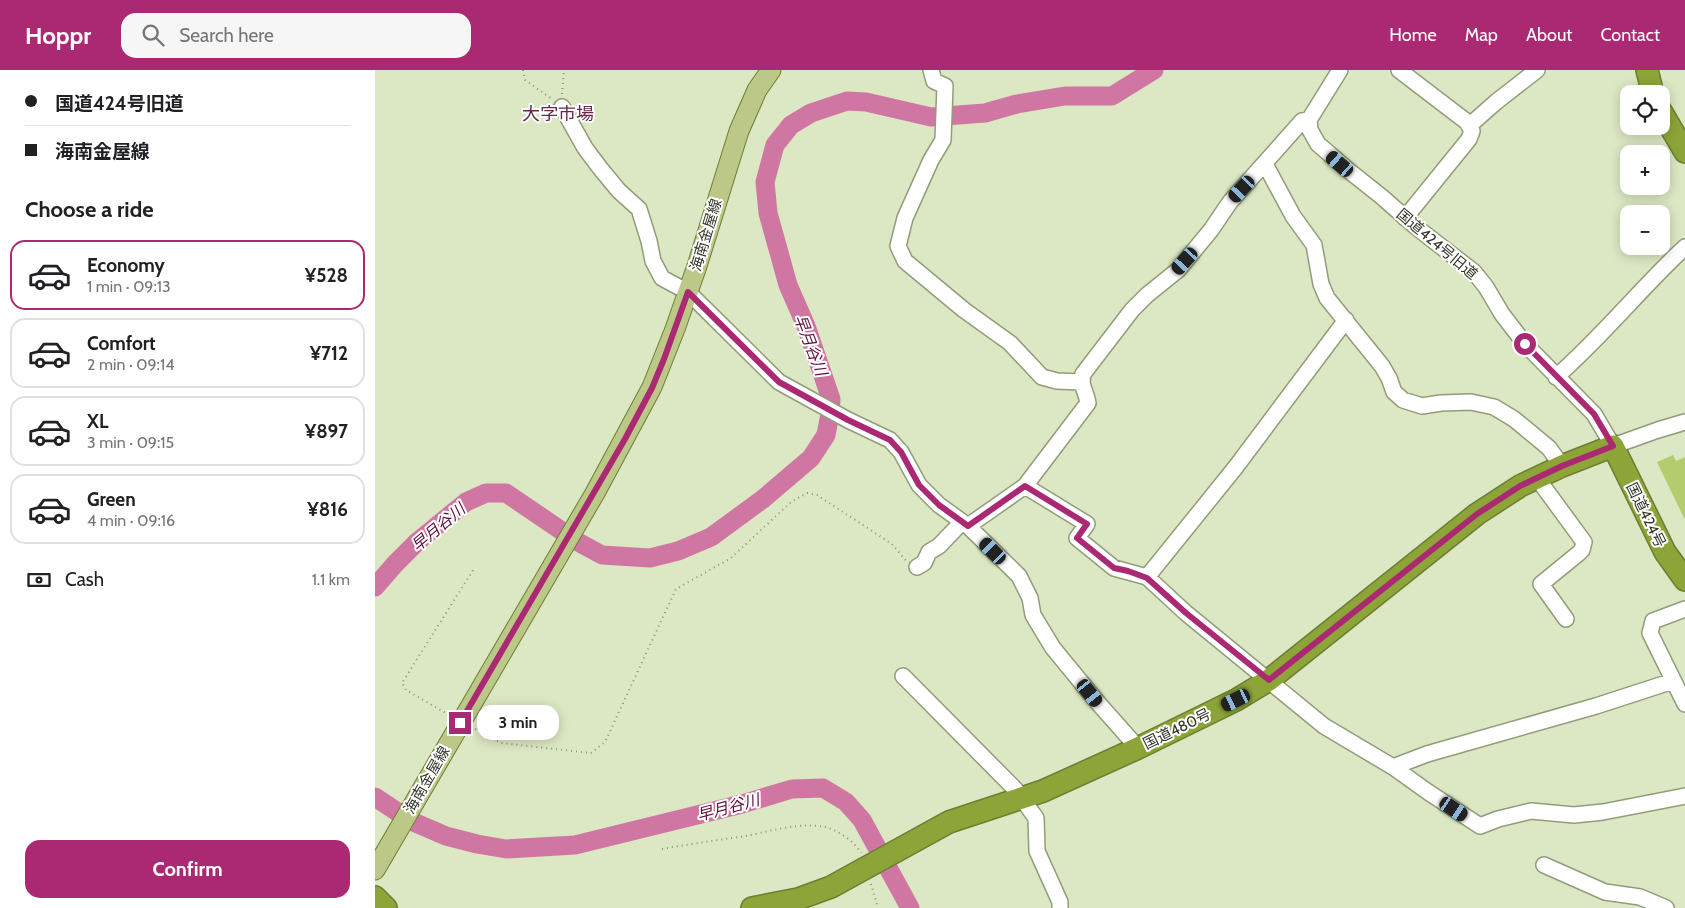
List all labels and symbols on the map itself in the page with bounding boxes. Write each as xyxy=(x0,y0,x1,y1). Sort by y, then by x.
district label: 大字市場 xyxy=(522,103,594,125)
car xyxy=(1323,148,1356,180)
car xyxy=(1226,173,1257,205)
street label: 海南金屋線 xyxy=(686,196,726,274)
street label: 国道424号旧道 xyxy=(1393,205,1481,283)
car xyxy=(1169,245,1200,277)
water label: 早月谷川 xyxy=(790,312,832,380)
route start xyxy=(1514,333,1536,355)
street label: 国道424号 xyxy=(1623,480,1669,550)
water label: 早月谷川 xyxy=(408,498,470,555)
car xyxy=(977,535,1008,567)
car xyxy=(1074,677,1105,709)
car xyxy=(1219,687,1252,713)
street label: 国道480号 xyxy=(1140,705,1214,753)
callout: 3 min xyxy=(477,706,560,740)
route end xyxy=(449,712,471,734)
street label: 海南金屋線 xyxy=(400,743,454,817)
water label: 早月谷川 xyxy=(695,790,763,825)
car xyxy=(1437,794,1470,824)

